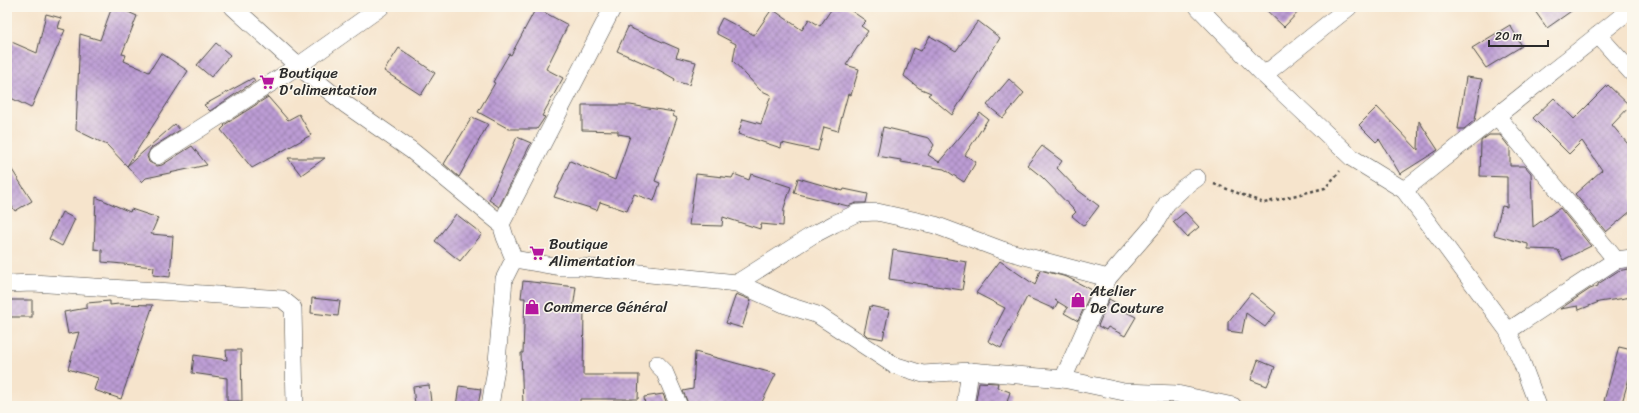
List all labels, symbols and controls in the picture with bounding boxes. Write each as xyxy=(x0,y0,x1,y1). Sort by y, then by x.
scale bar xyxy=(1489,22,1548,48)
text: 20 m xyxy=(1495,25,1522,47)
place label: Boutique D'alimentation xyxy=(279,60,377,103)
supermarket icon: Boutique D'alimentation xyxy=(258,73,276,91)
place label: Boutique Alimentation xyxy=(548,231,635,274)
supermarket icon: Boutique Alimentation xyxy=(528,244,546,262)
place label: Atelier De Couture xyxy=(1089,278,1164,321)
shop icon: Atelier De Couture xyxy=(1069,291,1087,309)
place label: Commerce Général xyxy=(544,294,668,320)
shop icon: Commerce Général xyxy=(523,298,541,316)

